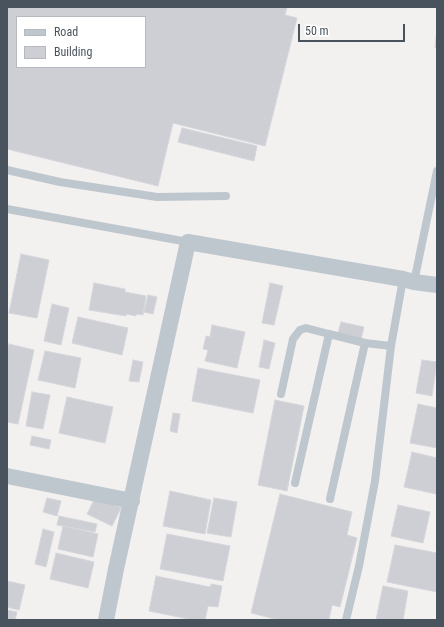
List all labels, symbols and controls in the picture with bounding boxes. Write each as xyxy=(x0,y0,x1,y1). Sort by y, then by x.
legend xyxy=(16,16,146,68)
scale bar xyxy=(300,16,407,42)
text: 50 m xyxy=(305,24,329,38)
text: Road xyxy=(54,25,78,39)
text: Building xyxy=(54,45,92,59)

